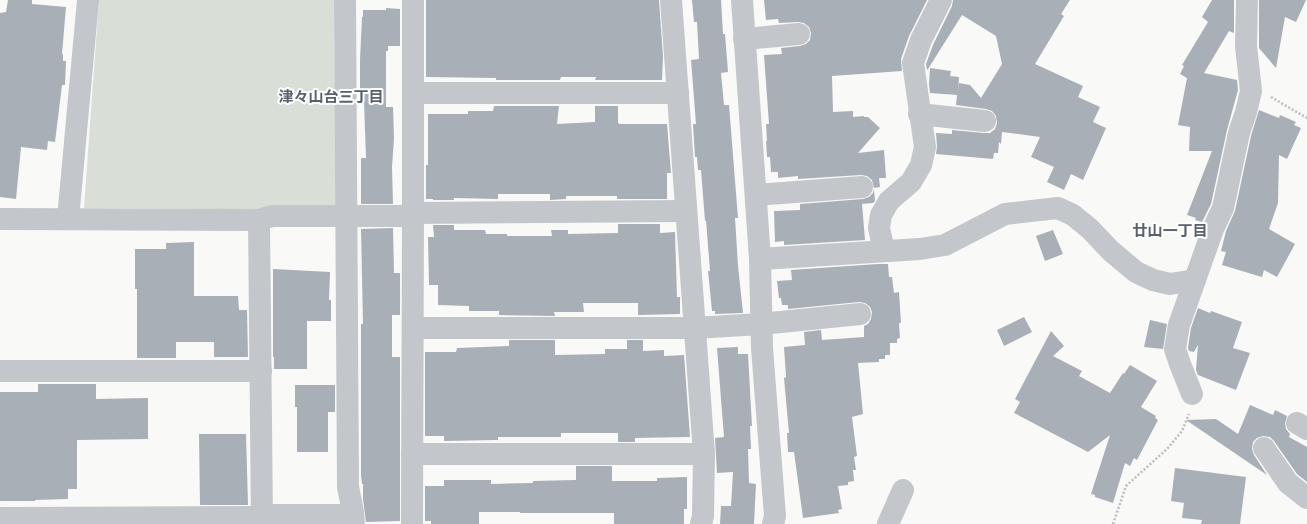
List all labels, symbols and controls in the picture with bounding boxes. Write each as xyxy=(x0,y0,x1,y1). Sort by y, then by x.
district label: 津々山台三丁目 xyxy=(278,87,384,105)
district label: 廿山一丁目 xyxy=(1132,221,1208,239)

